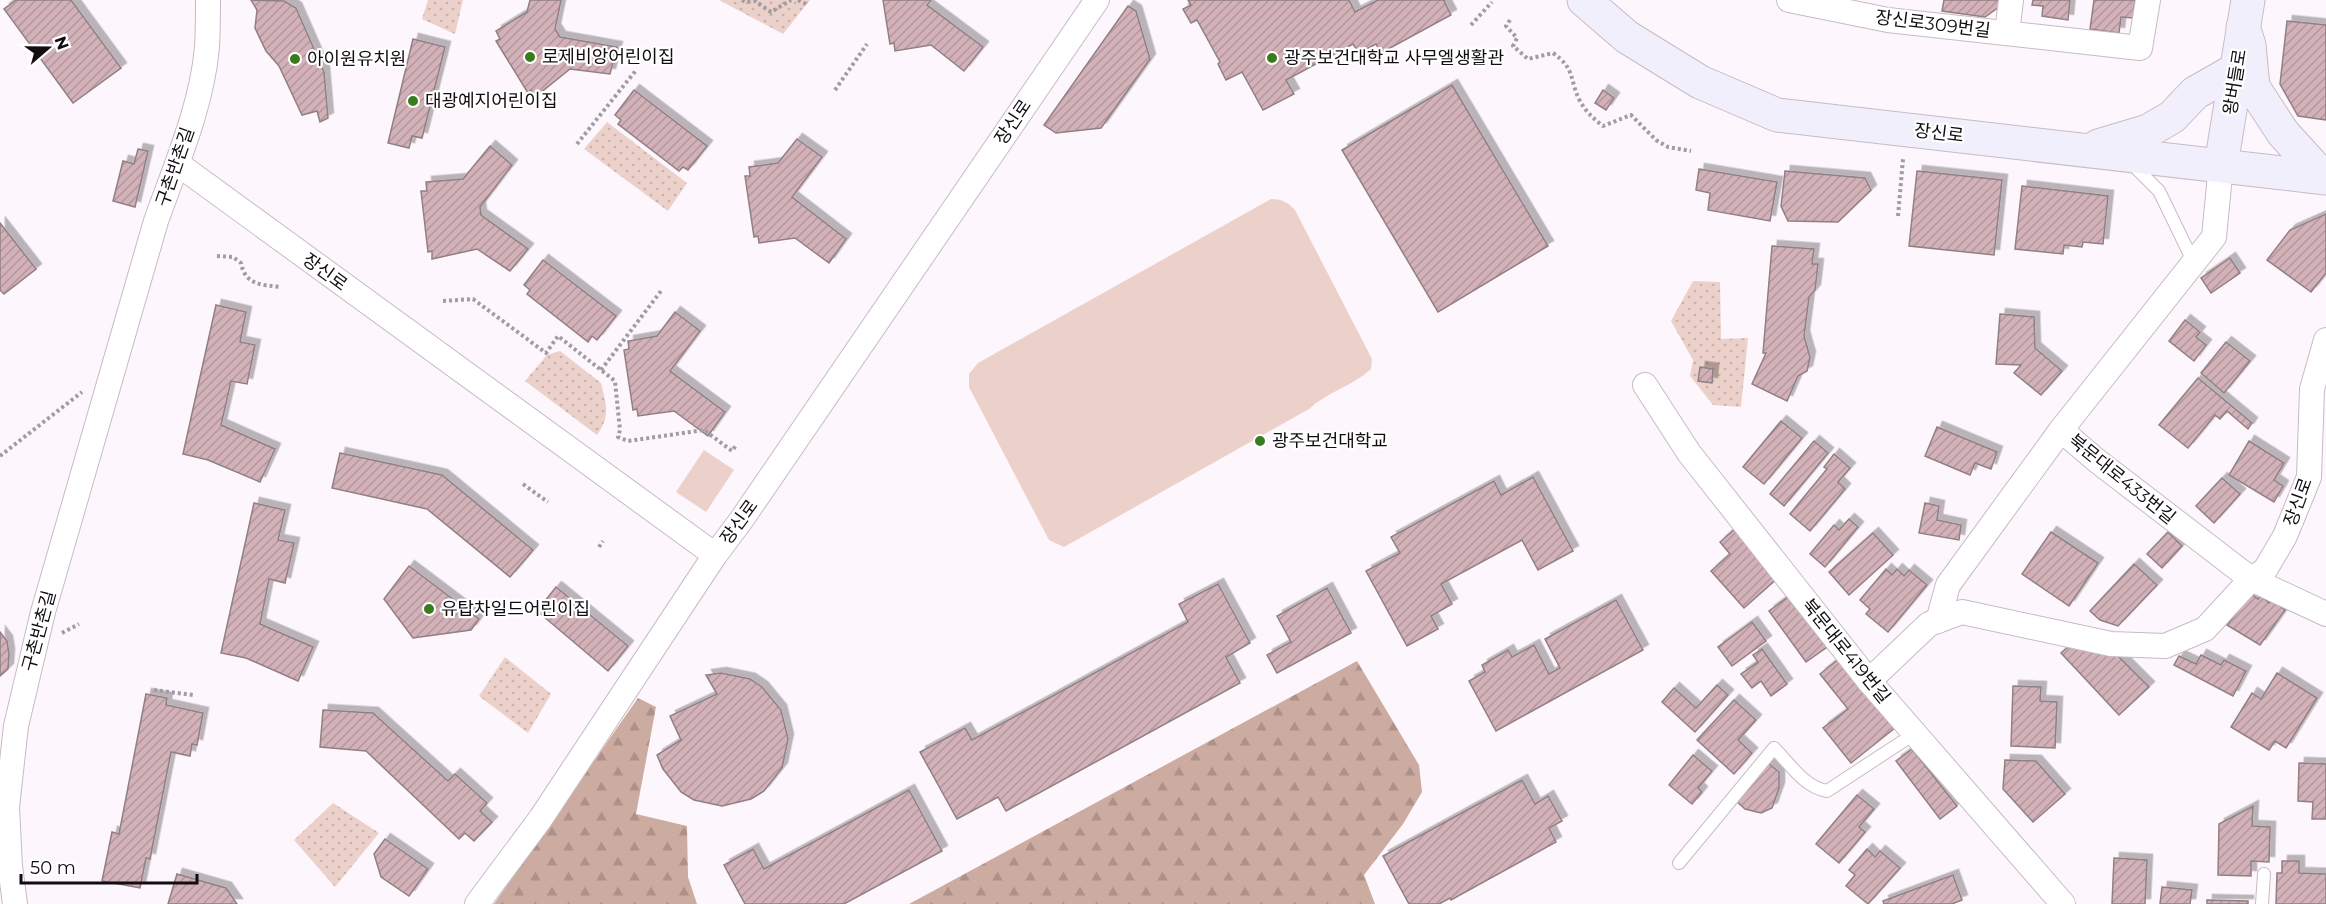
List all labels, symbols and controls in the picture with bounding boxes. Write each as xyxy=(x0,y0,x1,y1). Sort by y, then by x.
street label: 장신로309번길 xyxy=(1874,6,1992,42)
north arrow xyxy=(18,18,78,78)
text: N xyxy=(50,34,73,52)
place label: 로제비앙어린이집 xyxy=(542,46,674,68)
place label: 광주보건대학교 사무엘생활관 xyxy=(1284,47,1504,69)
place label: 아이원유치원 xyxy=(307,48,406,70)
street label: 왕버들로 xyxy=(2219,48,2251,116)
marker: 로제비앙어린이집 xyxy=(523,50,537,64)
marker: 광주보건대학교 사무엘생활관 xyxy=(1265,51,1279,65)
marker: 아이원유치원 xyxy=(288,52,302,66)
place label: 대광예지어린이집 xyxy=(425,90,557,112)
marker: 대광예지어린이집 xyxy=(406,94,420,108)
street label: 장신로 xyxy=(990,95,1036,149)
street label: 장신로 xyxy=(1913,119,1965,147)
street label: 구촌반촌길 xyxy=(151,124,199,210)
street label: 장신로 xyxy=(298,248,352,296)
street label: 북문대로433번길 xyxy=(2064,429,2180,529)
place label: 광주보건대학교 xyxy=(1272,430,1388,452)
marker: 광주보건대학교 xyxy=(1253,434,1267,448)
street label: 장신로 xyxy=(2279,475,2317,529)
street label: 장신로 xyxy=(715,495,763,549)
street label: 구촌반촌길 xyxy=(18,588,60,674)
street label: 북문대로419번길 xyxy=(1797,594,1895,708)
place label: 유탑차일드어린이집 xyxy=(441,598,590,620)
marker: 유탑차일드어린이집 xyxy=(422,602,436,616)
scale bar xyxy=(21,847,196,885)
text: 50 m xyxy=(30,857,76,879)

